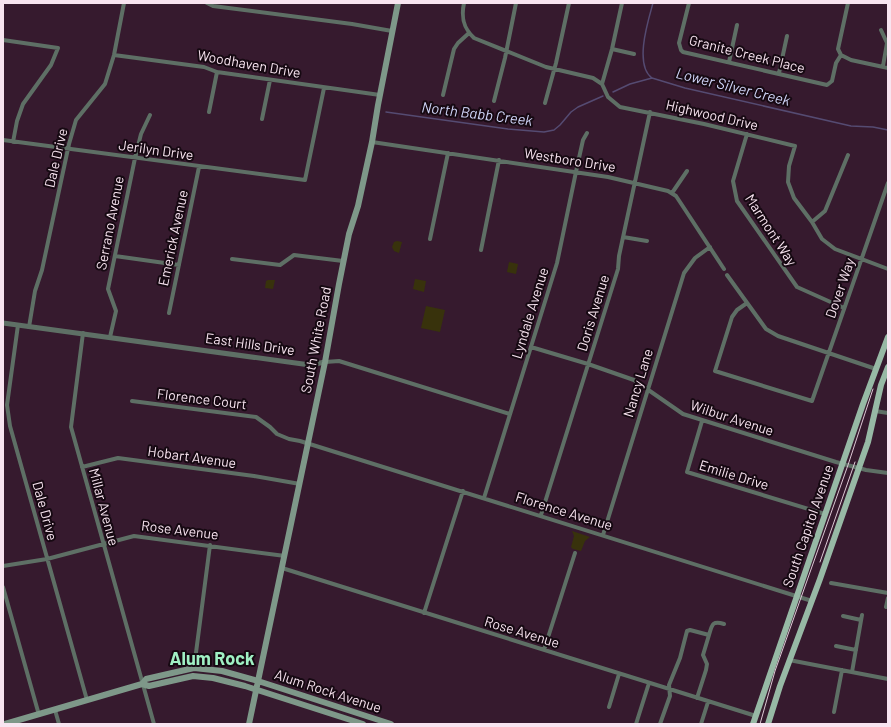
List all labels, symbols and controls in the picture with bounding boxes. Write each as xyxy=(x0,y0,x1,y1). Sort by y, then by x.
street label: Granite Creek Place xyxy=(687,31,807,76)
street label: Woodhaven Drive xyxy=(196,46,302,81)
water label: Lower Silver Creek xyxy=(674,63,793,109)
street label: Highwood Drive xyxy=(664,96,760,133)
water label: North Babb Creek xyxy=(421,97,534,129)
street label: Dale Drive xyxy=(40,127,71,189)
street label: Jerilyn Drive xyxy=(118,136,195,163)
street label: Westboro Drive xyxy=(523,144,617,175)
street label: Serrano Avenue xyxy=(92,174,127,271)
street label: Emerick Avenue xyxy=(154,188,191,287)
street label: Marmont Way xyxy=(742,191,801,269)
street label: Dover Way xyxy=(821,255,858,320)
street label: Lyndale Avenue xyxy=(508,265,551,361)
street label: Doris Avenue xyxy=(573,273,612,353)
street label: South White Road xyxy=(297,285,334,395)
street label: East Hills Drive xyxy=(204,329,296,358)
street label: Nancy Lane xyxy=(619,347,656,419)
street label: Florence Court xyxy=(156,385,248,412)
street label: Wilbur Avenue xyxy=(688,396,776,439)
street label: Hobart Avenue xyxy=(147,442,237,471)
street label: Emilie Drive xyxy=(697,456,771,493)
street label: South Capitol Avenue xyxy=(779,462,837,589)
street label: Millar Avenue xyxy=(86,466,123,547)
street label: Dale Drive xyxy=(29,479,62,542)
street label: Florence Avenue xyxy=(513,488,615,533)
street label: Rose Avenue xyxy=(140,516,220,543)
street label: Rose Avenue xyxy=(483,612,562,651)
district label: Alum Rock xyxy=(169,647,255,669)
street label: Alum Rock Avenue xyxy=(273,665,384,716)

